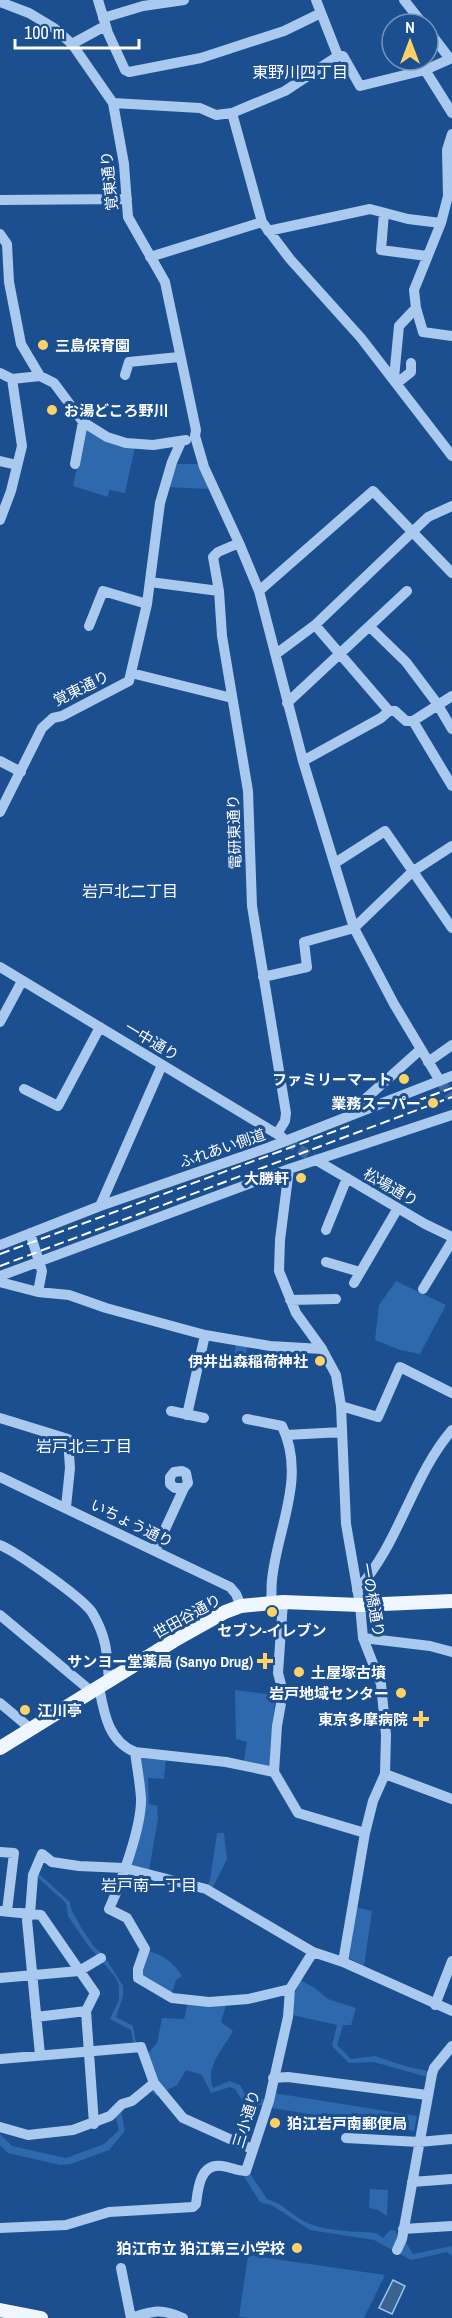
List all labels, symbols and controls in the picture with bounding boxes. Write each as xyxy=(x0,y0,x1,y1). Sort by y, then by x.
scale bar xyxy=(15,12,140,50)
north arrow xyxy=(380,12,440,72)
text: N xyxy=(405,16,415,38)
text: 100 m xyxy=(24,20,65,45)
district label: 東野川四丁目 xyxy=(252,61,348,83)
street label: 覚東通り xyxy=(95,150,123,212)
place label: 三島保育園 xyxy=(55,335,130,356)
marker: 三島保育園 xyxy=(36,338,50,352)
place label: お湯どころ野川 xyxy=(64,400,169,421)
marker: お湯どころ野川 xyxy=(45,403,59,417)
street label: 覚東通り xyxy=(49,665,113,711)
street label: 電研東通り xyxy=(222,794,246,870)
district label: 岩戸北二丁目 xyxy=(82,880,178,902)
street label: 一中通り xyxy=(121,1017,183,1065)
place label: ファミリーマート xyxy=(272,1069,392,1090)
marker: ファミリーマート xyxy=(397,1072,411,1086)
place label: 業務スーパー xyxy=(331,1093,421,1114)
marker: 業務スーパー xyxy=(426,1096,440,1110)
street label: ふれあい側道 xyxy=(176,1123,268,1173)
street label: 松場通り xyxy=(360,1163,422,1211)
place label: 大勝軒 xyxy=(244,1168,289,1189)
marker: 大勝軒 xyxy=(294,1171,308,1185)
place label: 伊井出森稲荷神社 xyxy=(188,1351,308,1372)
marker: 伊井出森稲荷神社 xyxy=(313,1354,327,1368)
district label: 岩戸北三丁目 xyxy=(36,1435,132,1457)
street label: いちょう通り xyxy=(87,1494,177,1552)
street label: 一の橋通り xyxy=(356,1561,390,1639)
street label: 世田谷通り xyxy=(149,1589,225,1643)
marker: セブン-イレブン xyxy=(265,1605,279,1619)
place label: セブン-イレブン xyxy=(217,1620,327,1641)
place label: サンヨー堂薬局 (Sanyo Drug) xyxy=(67,1651,253,1672)
marker: サンヨー堂薬局 (Sanyo Drug) xyxy=(258,1654,272,1668)
place label: 土屋塚古墳 xyxy=(311,1662,386,1683)
marker: 土屋塚古墳 xyxy=(292,1665,306,1679)
place label: 岩戸地域センター xyxy=(269,1683,389,1704)
marker: 岩戸地域センター xyxy=(394,1686,408,1700)
place label: 江川亭 xyxy=(37,1700,82,1721)
marker: 江川亭 xyxy=(18,1703,32,1717)
place label: 東京多摩病院 xyxy=(318,1709,408,1730)
marker: 東京多摩病院 xyxy=(412,1710,430,1728)
district label: 岩戸南一丁目 xyxy=(101,1874,197,1896)
street label: 三小通り xyxy=(227,2087,265,2151)
place label: 狛江岩戸南郵便局 xyxy=(287,2113,407,2134)
marker: 狛江岩戸南郵便局 xyxy=(268,2116,282,2130)
place label: 狛江市立 狛江第三小学校 xyxy=(117,2238,285,2259)
marker: 狛江市立 狛江第三小学校 xyxy=(290,2241,304,2255)

